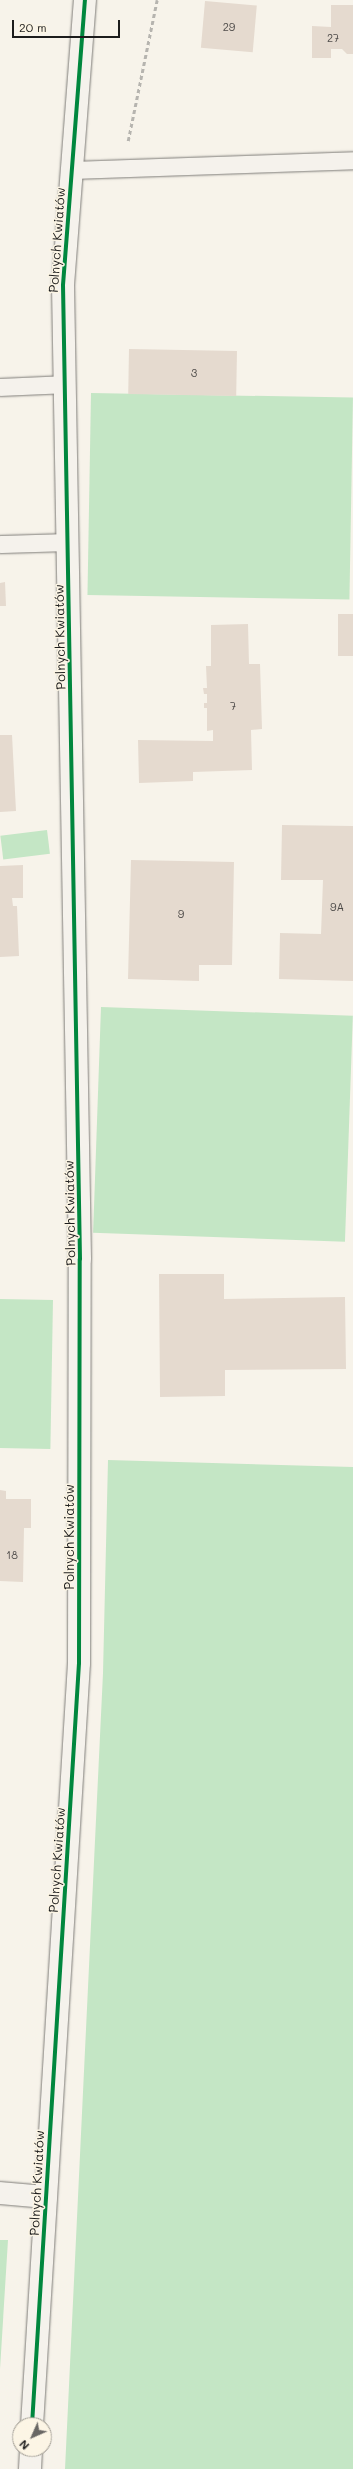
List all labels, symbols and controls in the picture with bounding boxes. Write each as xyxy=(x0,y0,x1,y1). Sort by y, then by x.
scale bar xyxy=(14,12,122,38)
text: 20 m xyxy=(19,19,47,35)
house number: 29 xyxy=(223,20,235,34)
house number: 27 xyxy=(327,31,339,45)
street label: Polnych Kwiatów xyxy=(46,187,68,293)
house number: 3 xyxy=(191,366,197,380)
street label: Polnych Kwiatów xyxy=(51,584,69,690)
house number: 7 xyxy=(230,699,236,713)
house number: 9A xyxy=(330,900,344,914)
house number: 9 xyxy=(178,907,184,921)
street label: Polnych Kwiatów xyxy=(61,1160,79,1266)
street label: Polnych Kwiatów xyxy=(61,1484,77,1590)
house number: 18 xyxy=(6,1548,18,1562)
street label: Polnych Kwiatów xyxy=(46,1807,68,1913)
street label: Polnych Kwiatów xyxy=(26,2130,48,2236)
north arrow xyxy=(12,2417,52,2457)
text: N xyxy=(16,2437,32,2453)

